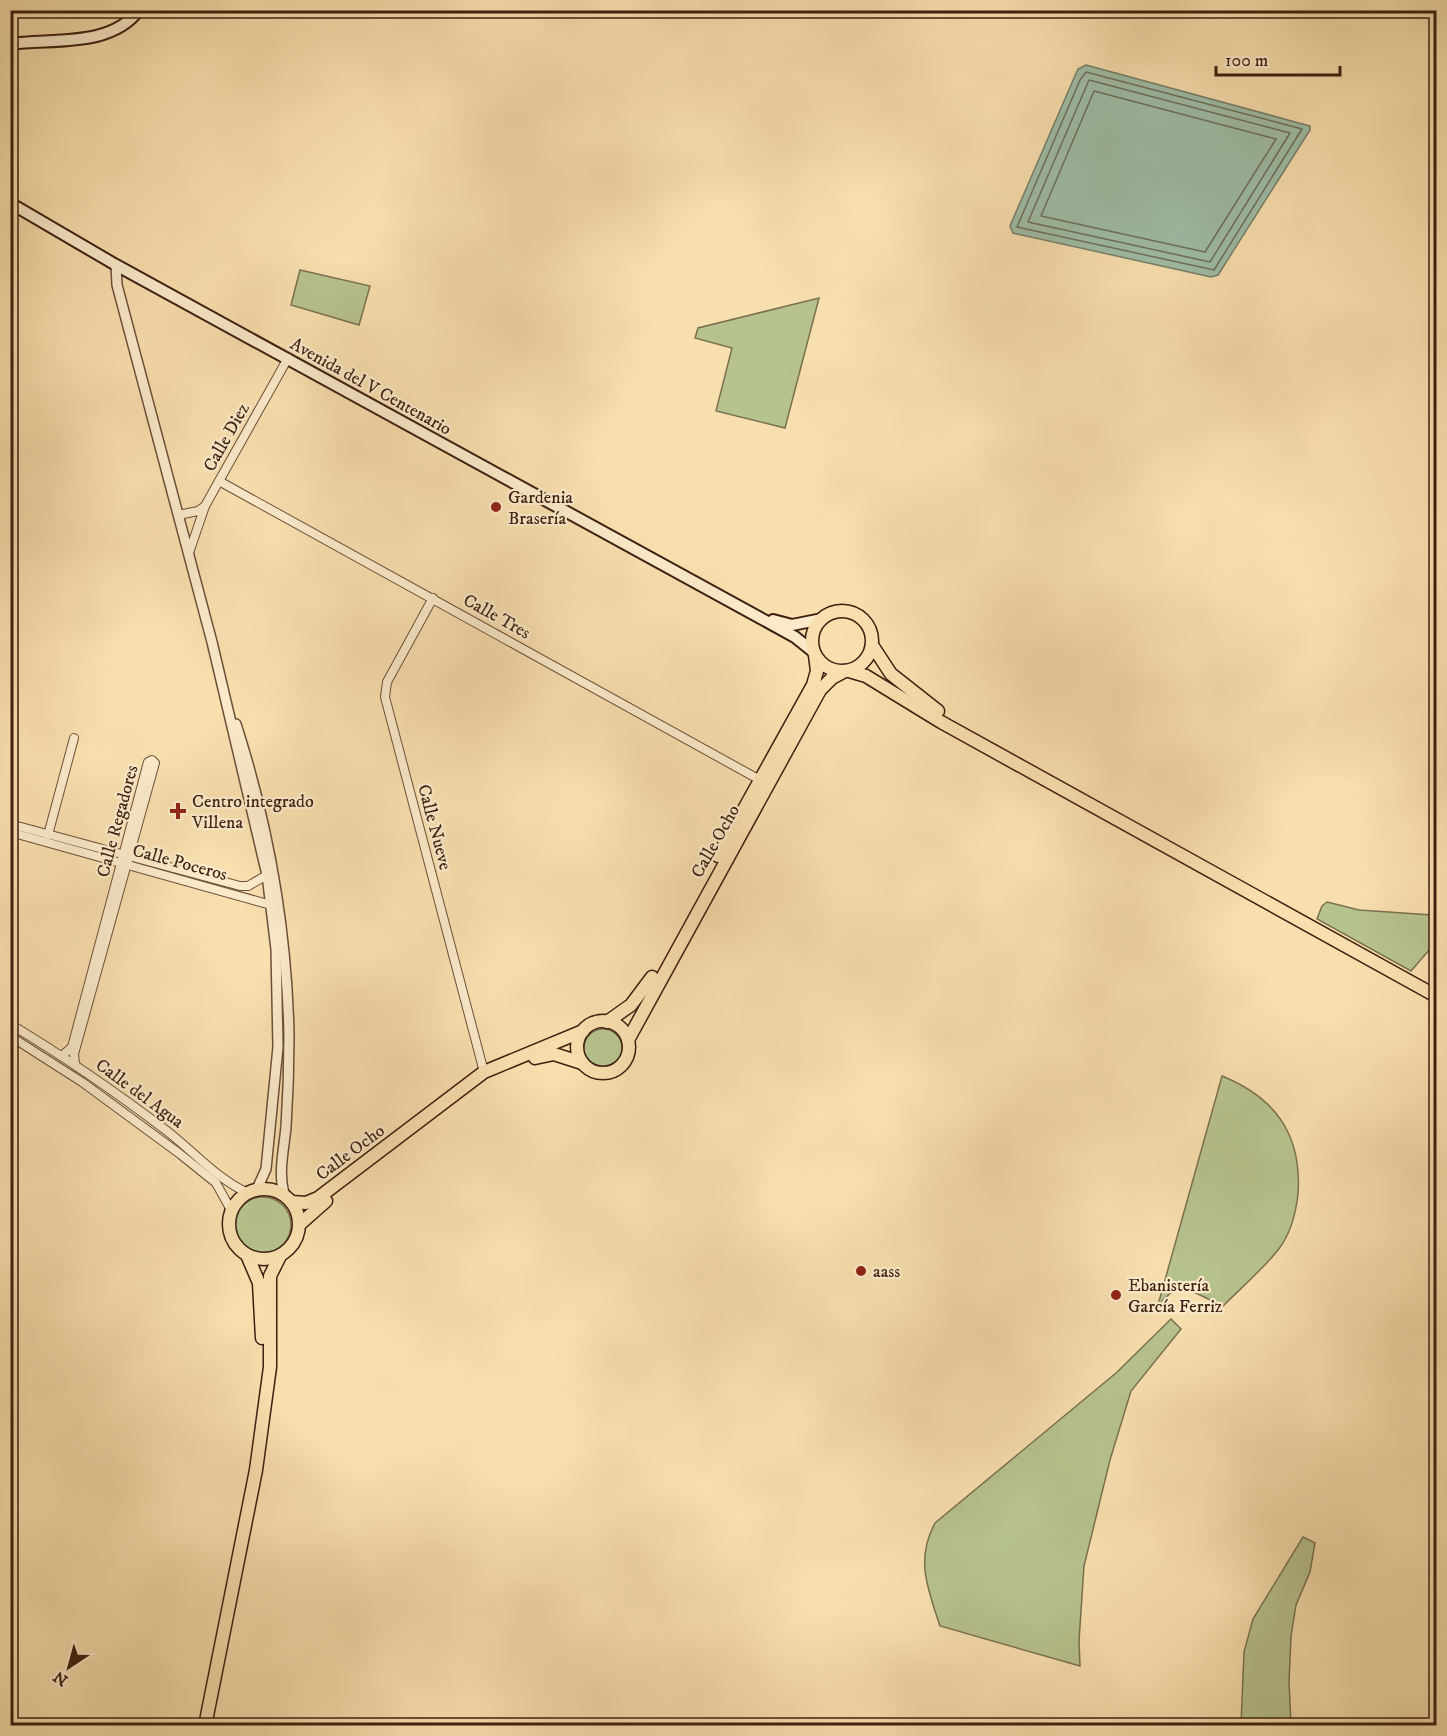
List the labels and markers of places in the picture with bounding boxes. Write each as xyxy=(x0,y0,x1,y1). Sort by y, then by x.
place label: Gardenia Brasería xyxy=(508,487,573,530)
marker: Gardenia Brasería xyxy=(489,500,503,514)
place label: Centro integrado Villena xyxy=(191,791,314,834)
marker: Centro integrado Villena xyxy=(169,802,187,820)
place label: aass xyxy=(873,1261,900,1283)
marker: aass xyxy=(854,1264,868,1278)
place label: Ebanistería García Ferriz xyxy=(1128,1275,1223,1318)
marker: Ebanistería García Ferriz xyxy=(1109,1288,1123,1302)

